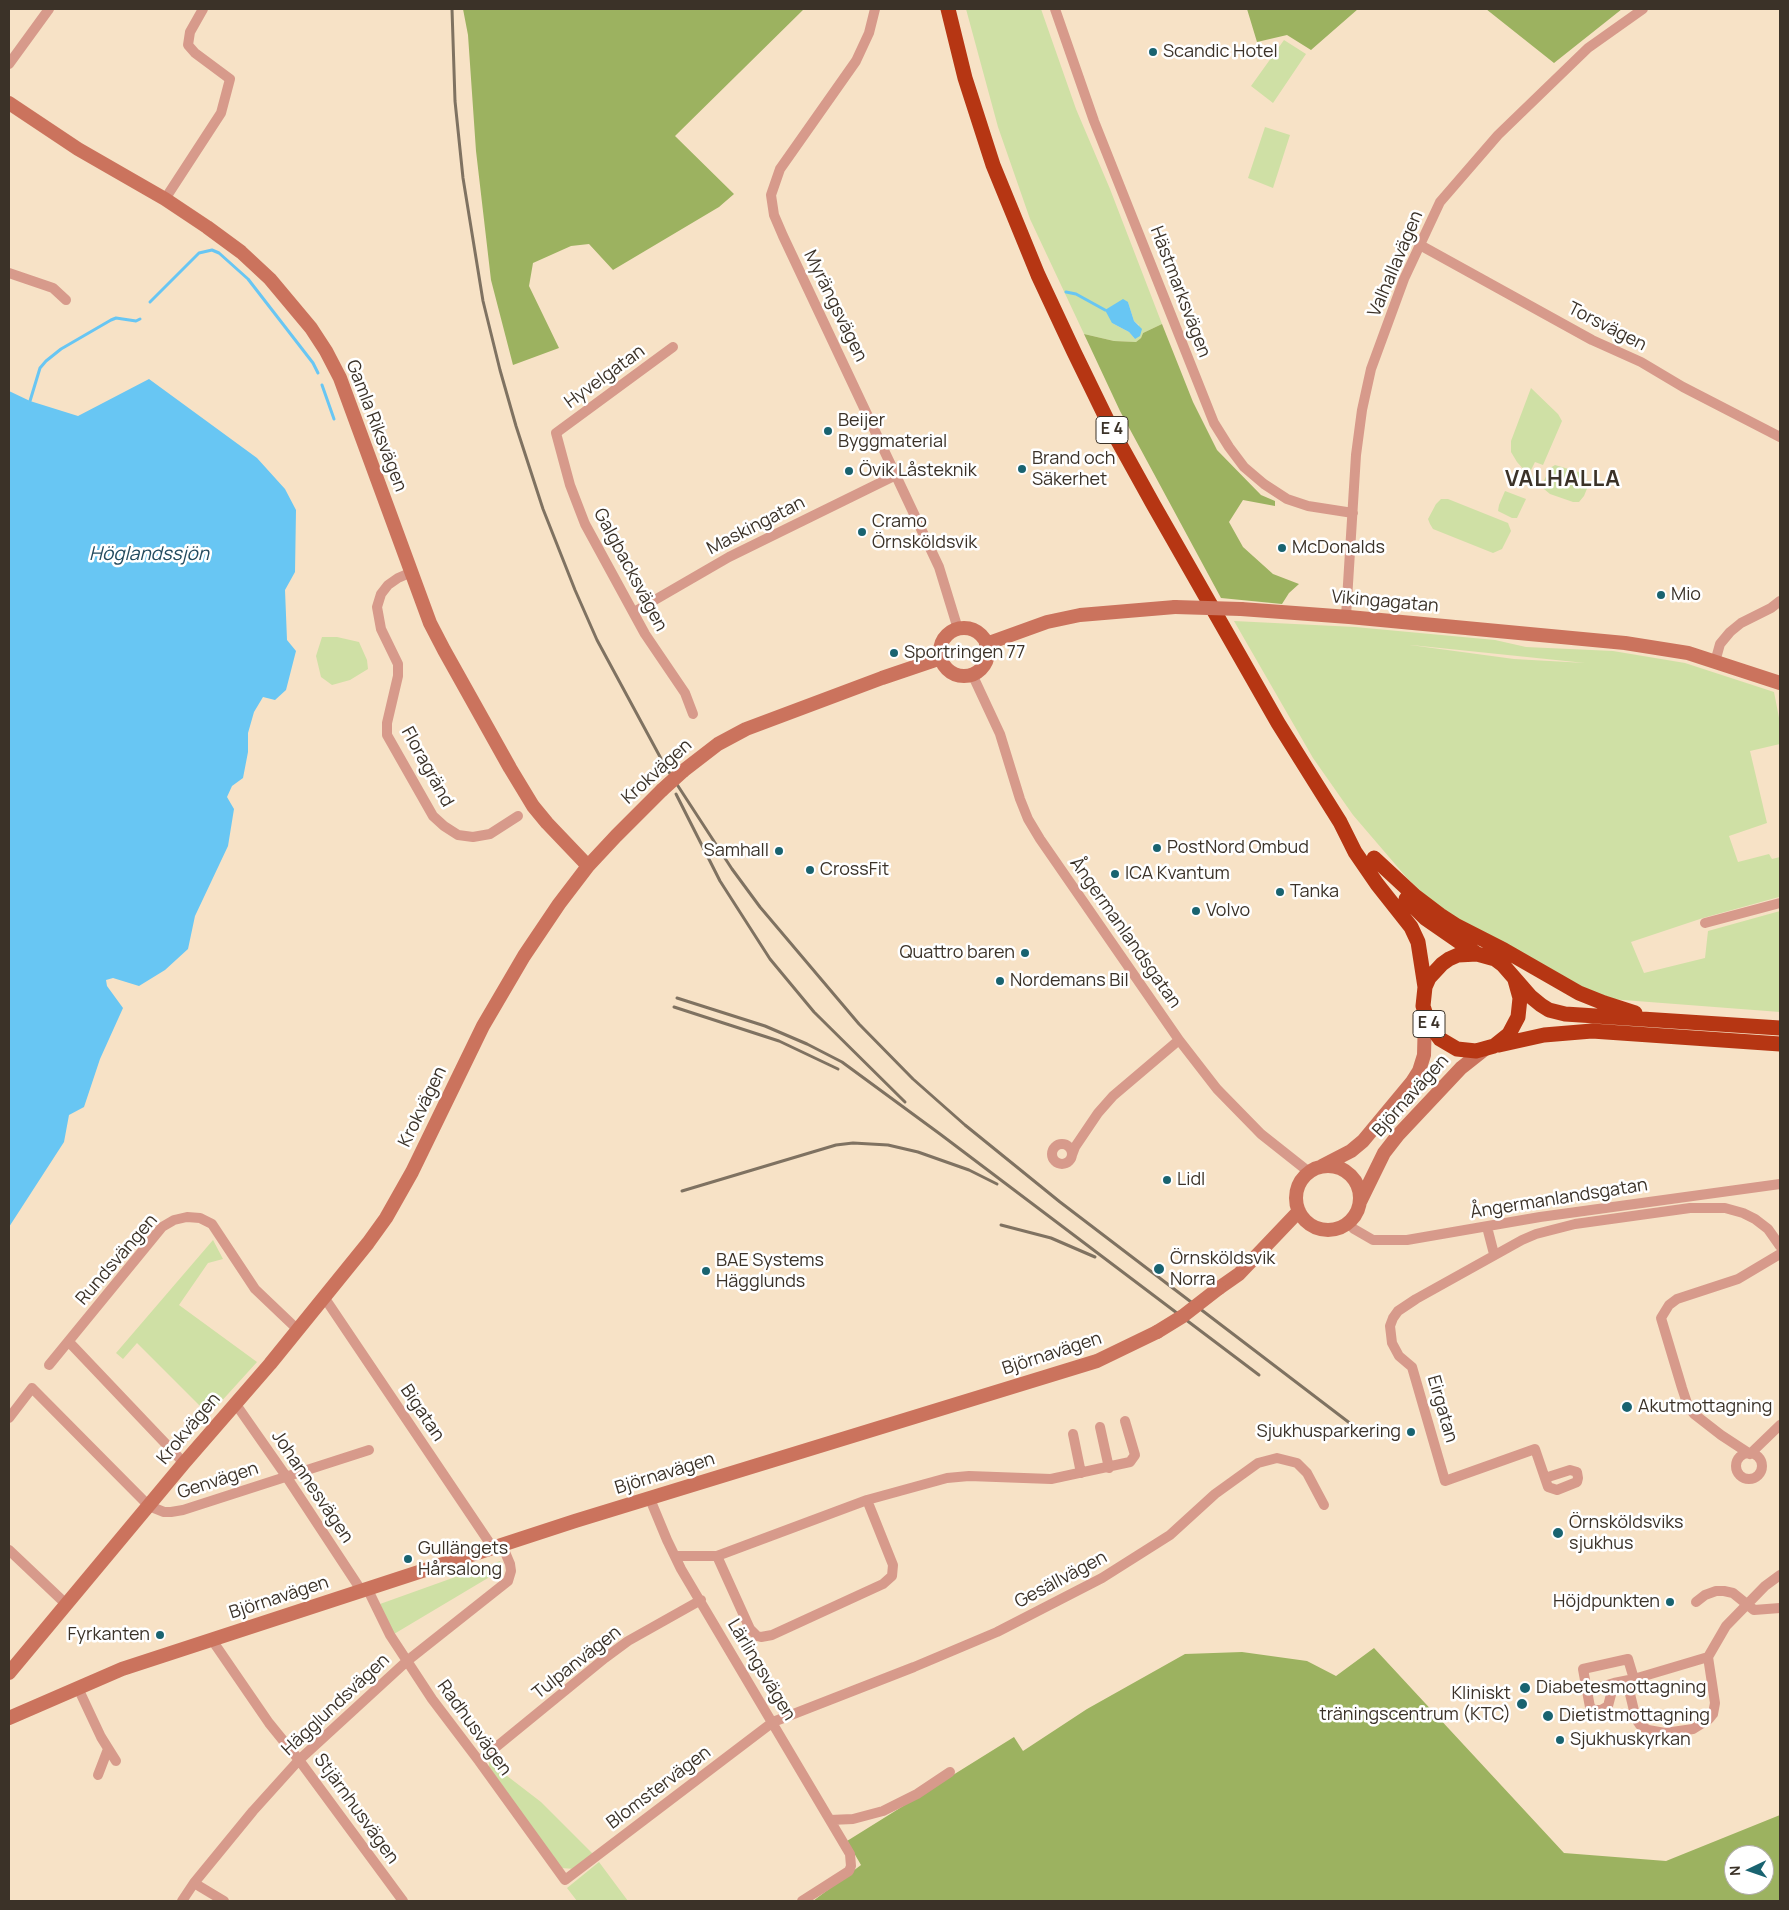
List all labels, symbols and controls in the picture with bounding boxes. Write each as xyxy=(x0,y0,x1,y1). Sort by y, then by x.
place label: Scandic Hotel xyxy=(1163,41,1278,63)
marker: Scandic Hotel xyxy=(1147,46,1159,58)
street label: Valhallavägen xyxy=(1364,208,1428,320)
street label: Hästmarksvägen xyxy=(1145,223,1215,361)
street label: Myrängsvägen xyxy=(799,247,871,365)
street label: Torsvägen xyxy=(1564,298,1650,356)
street label: Hyvelgatan xyxy=(561,341,649,413)
street label: Gamla Riksvägen xyxy=(341,357,411,495)
place label: Beijer Byggmaterial xyxy=(838,410,947,452)
road number: E 4 xyxy=(1096,416,1128,444)
marker: Beijer Byggmaterial xyxy=(822,425,834,437)
place label: Brand och Säkerhet xyxy=(1032,448,1115,490)
place label: Övik Låsteknik xyxy=(859,460,977,482)
marker: Brand och Säkerhet xyxy=(1016,463,1028,475)
marker: Övik Låsteknik xyxy=(843,465,855,477)
district label: VALHALLA xyxy=(1504,467,1622,493)
street label: Maskingatan xyxy=(703,492,809,560)
street label: Galgbacksvägen xyxy=(588,505,672,635)
place label: Cramo Örnsköldsvik xyxy=(872,511,977,554)
marker: Cramo Örnsköldsvik xyxy=(856,526,868,538)
place label: McDonalds xyxy=(1292,537,1385,559)
marker: McDonalds xyxy=(1276,542,1288,554)
water label: Höglandssjön xyxy=(89,544,209,566)
place label: Mio xyxy=(1671,584,1701,606)
street label: Vikingagatan xyxy=(1330,587,1440,617)
marker: Mio xyxy=(1655,589,1667,601)
place label: Sportringen 77 xyxy=(904,642,1025,664)
marker: Sportringen 77 xyxy=(888,647,900,659)
street label: Floragränd xyxy=(396,723,458,811)
street label: Krokvägen xyxy=(618,735,696,809)
place label: PostNord Ombud xyxy=(1167,837,1309,859)
place label: Samhall xyxy=(704,840,769,862)
marker: PostNord Ombud xyxy=(1151,842,1163,854)
marker: Samhall xyxy=(773,845,785,857)
street label: Ångermanlandsgatan xyxy=(1065,853,1185,1013)
place label: CrossFit xyxy=(820,859,889,881)
place label: ICA Kvantum xyxy=(1125,863,1230,885)
marker: CrossFit xyxy=(804,864,816,876)
marker: ICA Kvantum xyxy=(1109,868,1121,880)
place label: Tanka xyxy=(1290,881,1339,903)
marker: Tanka xyxy=(1274,886,1286,898)
place label: Volvo xyxy=(1206,900,1250,922)
marker: Volvo xyxy=(1190,905,1202,917)
place label: Quattro baren xyxy=(899,942,1015,964)
marker: Quattro baren xyxy=(1019,947,1031,959)
place label: Nordemans Bil xyxy=(1010,970,1129,992)
marker: Nordemans Bil xyxy=(994,975,1006,987)
road number: E 4 xyxy=(1413,1011,1445,1038)
street label: Björnavägen xyxy=(1368,1050,1454,1142)
street label: Krokvägen xyxy=(394,1063,452,1151)
place label: Lidl xyxy=(1177,1169,1205,1191)
marker: Lidl xyxy=(1161,1174,1173,1186)
street label: Ångermanlandsgatan xyxy=(1469,1174,1649,1224)
street label: Rundsvängen xyxy=(72,1210,162,1310)
place label: Örnsköldsvik Norra xyxy=(1170,1248,1275,1290)
place label: BAE Systems Hägglunds xyxy=(716,1250,824,1292)
marker: Örnsköldsvik Norra xyxy=(1152,1262,1166,1276)
marker: BAE Systems Hägglunds xyxy=(700,1265,712,1277)
street label: Björnavägen xyxy=(1000,1328,1104,1380)
street label: Eirgatan xyxy=(1422,1373,1462,1445)
street label: Bigatan xyxy=(395,1381,449,1445)
street label: Krokvägen xyxy=(153,1389,225,1469)
place label: Akutmottagning xyxy=(1638,1396,1772,1418)
marker: Akutmottagning xyxy=(1620,1400,1634,1414)
place label: Sjukhusparkering xyxy=(1256,1421,1401,1443)
marker: Sjukhusparkering xyxy=(1405,1426,1417,1438)
street label: Johannesvägen xyxy=(266,1427,358,1547)
street label: Björnavägen xyxy=(612,1449,718,1499)
street label: Genvägen xyxy=(175,1458,261,1504)
place label: Örnsköldsviks sjukhus xyxy=(1569,1512,1684,1555)
marker: Örnsköldsviks sjukhus xyxy=(1551,1526,1565,1540)
place label: Gullängets Hårsalong xyxy=(418,1538,508,1580)
street label: Gesällvägen xyxy=(1011,1547,1111,1613)
marker: Gullängets Hårsalong xyxy=(402,1553,414,1565)
street label: Björnavägen xyxy=(227,1572,331,1624)
place label: Höjdpunkten xyxy=(1553,1591,1660,1613)
marker: Höjdpunkten xyxy=(1664,1596,1676,1608)
street label: Lärlingsvägen xyxy=(722,1615,800,1725)
street label: Tulpanvägen xyxy=(528,1622,626,1704)
place label: Fyrkanten xyxy=(68,1624,150,1646)
marker: Fyrkanten xyxy=(154,1629,166,1641)
street label: Hägglundsvägen xyxy=(278,1650,394,1760)
street label: Radhusvägen xyxy=(432,1676,516,1780)
place label: Diabetesmottagning xyxy=(1536,1677,1706,1699)
marker: Diabetesmottagning xyxy=(1518,1681,1532,1695)
place label: Kliniskt träningscentrum (KTC) xyxy=(1320,1683,1511,1726)
marker: Kliniskt träningscentrum (KTC) xyxy=(1515,1697,1529,1711)
place label: Dietistmottagning xyxy=(1559,1705,1710,1727)
marker: Dietistmottagning xyxy=(1541,1709,1555,1723)
place label: Sjukhuskyrkan xyxy=(1570,1729,1691,1751)
marker: Sjukhuskyrkan xyxy=(1554,1734,1566,1746)
street label: Blomstervägen xyxy=(603,1742,715,1834)
street label: Stjärnhusvägen xyxy=(309,1750,403,1868)
north arrow xyxy=(1724,1845,1774,1895)
text: N xyxy=(1725,1865,1744,1876)

